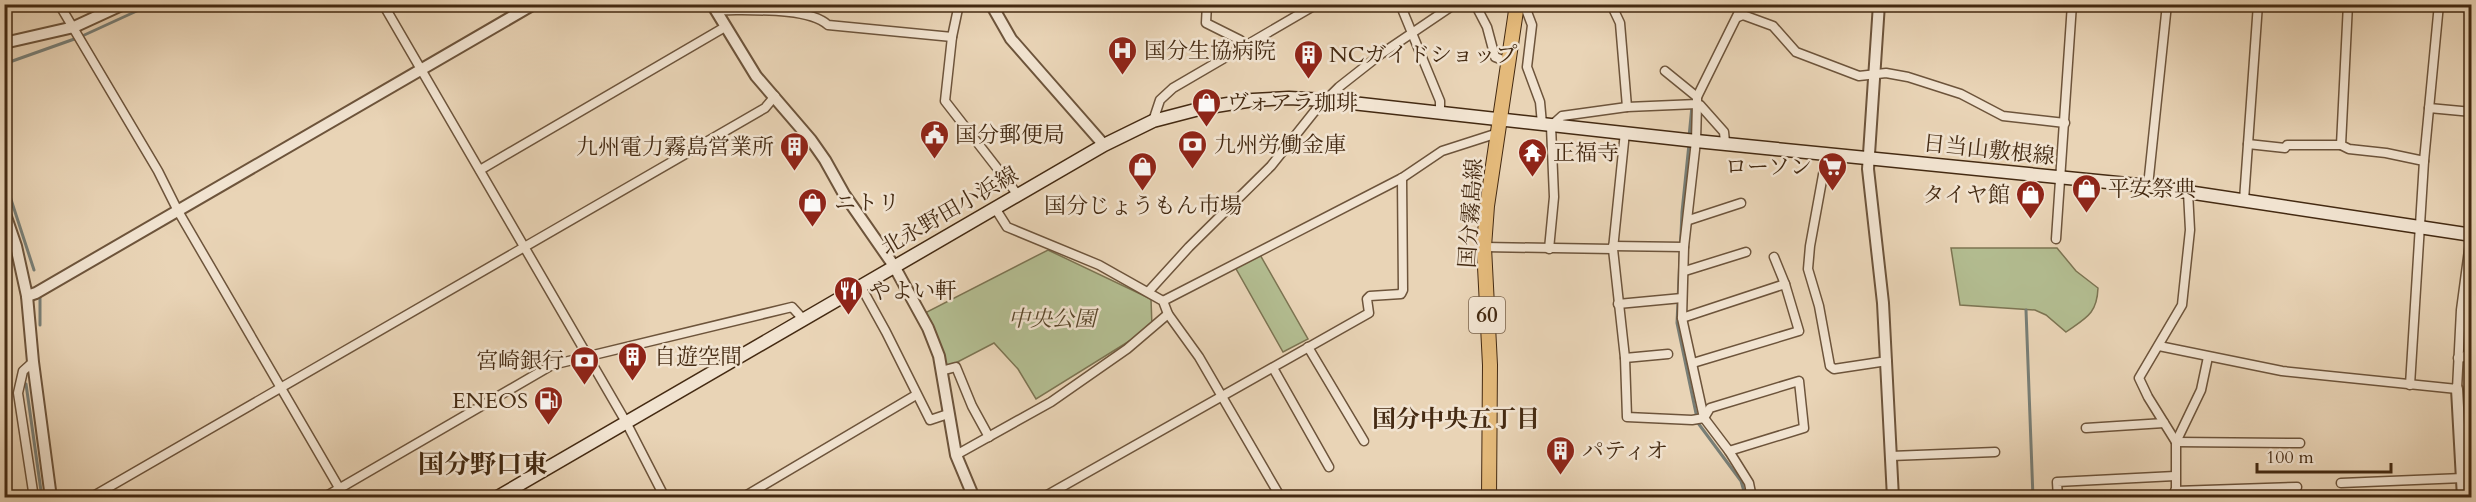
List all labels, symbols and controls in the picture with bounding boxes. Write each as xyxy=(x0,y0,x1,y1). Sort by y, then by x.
hospital icon: 国分生協病院 xyxy=(1107,34,1139,76)
place label: 国分生協病院 xyxy=(1144,36,1276,66)
building icon: NCガイドショップ xyxy=(1292,38,1324,80)
place label: NCガイドショップ xyxy=(1329,40,1518,70)
shop icon: ヴォアラ珈琲 xyxy=(1190,86,1222,128)
place label: ヴォアラ珈琲 xyxy=(1227,88,1358,118)
public building icon: 国分郵便局 xyxy=(918,118,950,160)
place label: 国分郵便局 xyxy=(955,120,1065,150)
bank icon: 九州労働金庫 xyxy=(1177,128,1209,170)
street label: 日当山敷根線 xyxy=(1922,128,2056,172)
building icon: 九州電力霧島営業所 xyxy=(779,130,811,172)
place label: 九州労働金庫 xyxy=(1214,130,1346,160)
place label: 九州電力霧島営業所 xyxy=(576,132,774,162)
temple icon: 正福寺 xyxy=(1516,136,1548,178)
place label: 正福寺 xyxy=(1553,138,1619,168)
shop icon: 国分じょうもん市場 xyxy=(1127,150,1159,192)
supermarket icon: ローソン xyxy=(1817,150,1849,192)
place label: ローソン xyxy=(1725,152,1812,182)
street label: 国分霧島線 xyxy=(1452,157,1490,269)
street label: 北永野田小浜線 xyxy=(875,159,1024,262)
shop icon: 平安祭典 xyxy=(2071,172,2103,214)
place label: 平安祭典 xyxy=(2108,174,2196,204)
shop icon: タイヤ館 xyxy=(2015,178,2047,220)
place label: タイヤ館 xyxy=(1922,180,2010,210)
shop icon: ニトリ xyxy=(797,186,829,228)
place label: ニトリ xyxy=(834,188,900,218)
place label: 国分じょうもん市場 xyxy=(1044,191,1242,221)
restaurant icon: やよい軒 xyxy=(832,274,864,316)
place label: やよい軒 xyxy=(869,276,957,306)
road number: 60 xyxy=(1469,297,1505,333)
park label: 中央公園 xyxy=(1008,304,1099,334)
building icon: 自遊空間 xyxy=(617,340,649,382)
place label: 自遊空間 xyxy=(654,342,742,372)
bank icon: 宮崎銀行 xyxy=(569,344,601,386)
place label: 宮崎銀行 xyxy=(476,346,564,376)
fuel station icon: ENEOS xyxy=(533,384,565,426)
place label: ENEOS xyxy=(452,386,528,416)
district label: 国分中央五丁目 xyxy=(1372,403,1540,436)
building icon: パティオ xyxy=(1545,434,1577,476)
place label: パティオ xyxy=(1582,436,1668,466)
scale bar xyxy=(2257,436,2390,474)
text: 100 m xyxy=(2266,445,2314,470)
district label: 国分野口東 xyxy=(418,447,548,482)

